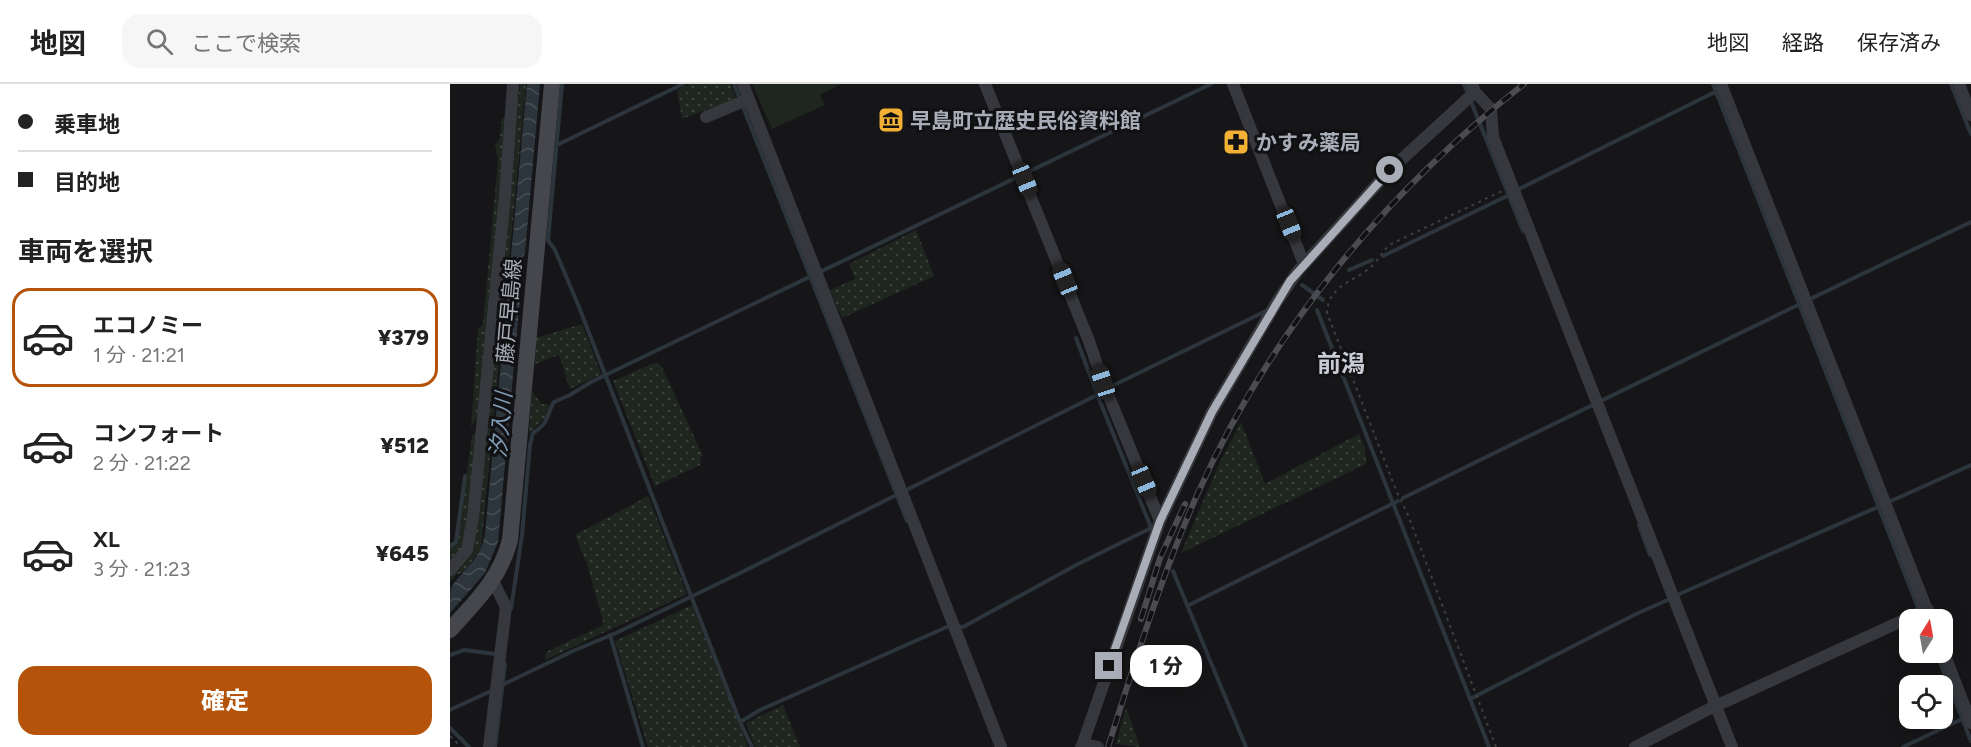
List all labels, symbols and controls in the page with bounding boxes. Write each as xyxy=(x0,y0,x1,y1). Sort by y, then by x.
search box xyxy=(122,14,542,68)
icon: search xyxy=(143,25,176,58)
text: 地図 xyxy=(30,26,86,60)
text: ここで検索 xyxy=(191,30,301,57)
text: 地図 xyxy=(1707,30,1749,55)
text: 経路 xyxy=(1782,30,1824,55)
text: 保存済み xyxy=(1857,30,1941,55)
museum icon: 早島町立歴史民俗資料館 xyxy=(876,105,906,135)
place label: 早島町立歴史民俗資料館 xyxy=(910,108,1141,133)
text: 乗車地 xyxy=(54,111,120,138)
pharmacy icon: かすみ薬局 xyxy=(1221,127,1251,157)
place label: かすみ薬局 xyxy=(1256,130,1361,155)
route start xyxy=(1376,156,1403,183)
car xyxy=(1010,160,1040,200)
text: 目的地 xyxy=(54,169,120,196)
car xyxy=(1274,204,1304,244)
text: 車両を選択 xyxy=(18,235,153,268)
street label: 藤戸早島線 xyxy=(492,258,526,364)
car xyxy=(1050,260,1080,300)
icon: car xyxy=(21,311,75,365)
text: エコノミー xyxy=(93,312,203,339)
text: ¥379 xyxy=(378,324,429,351)
text: 1 分 · 21:21 xyxy=(93,343,185,367)
district label: 前潟 xyxy=(1317,349,1365,378)
car xyxy=(1089,362,1117,402)
water label: 汐入川 xyxy=(485,389,517,459)
icon: car xyxy=(21,419,75,473)
text: コンフォート xyxy=(93,420,224,447)
text: ¥512 xyxy=(380,432,429,459)
text: 2 分 · 21:22 xyxy=(93,451,191,475)
car xyxy=(1129,461,1159,501)
text: XL xyxy=(93,526,120,553)
icon: car xyxy=(21,527,75,581)
text: ¥645 xyxy=(376,540,429,567)
text: 3 分 · 21:23 xyxy=(93,557,190,581)
north arrow xyxy=(1899,609,1953,663)
map controls xyxy=(1899,609,1953,729)
callout: 1 分 xyxy=(1130,645,1202,687)
route end xyxy=(1095,652,1122,679)
text: 1 分 xyxy=(1149,654,1183,678)
button: 確定 xyxy=(18,666,432,735)
button: locate xyxy=(1899,675,1953,729)

